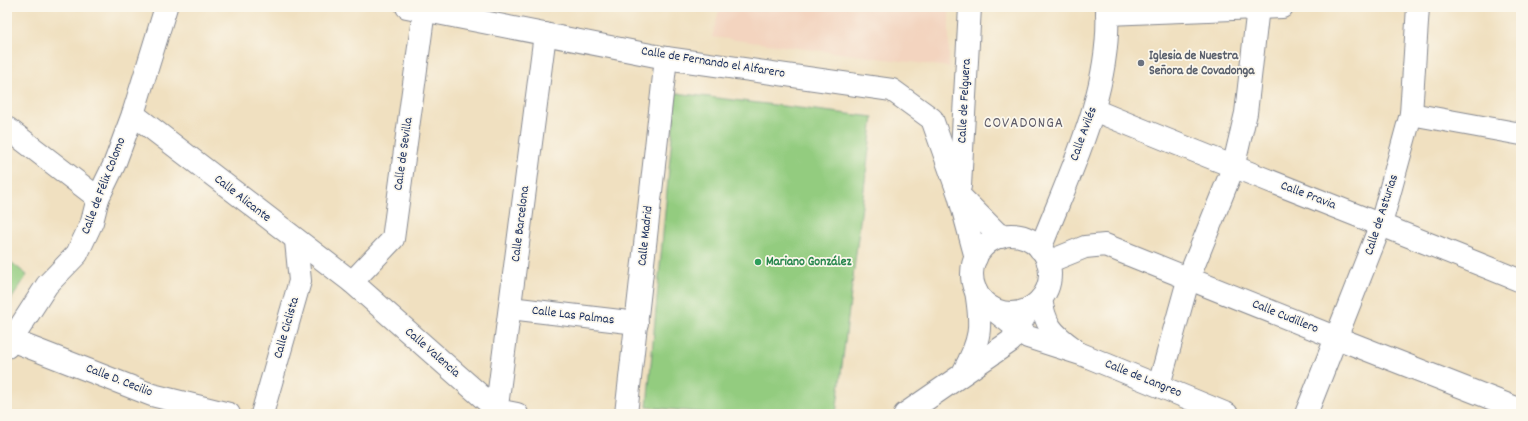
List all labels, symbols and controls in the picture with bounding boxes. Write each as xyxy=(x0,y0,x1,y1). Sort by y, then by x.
street label: Calle de Fernando el Alfarero xyxy=(640,42,786,84)
place label: Iglesia de Nuestra Señora de Covadonga xyxy=(1149,47,1255,81)
street label: Calle de Felguera xyxy=(953,57,977,144)
marker: Iglesia de Nuestra Señora de Covadonga xyxy=(1136,58,1146,68)
street label: Calle Avilés xyxy=(1065,104,1103,164)
district label: COVADONGA xyxy=(984,113,1064,135)
street label: Calle de Sevilla xyxy=(389,115,419,192)
street label: Calle de Félix Colomo xyxy=(77,134,131,237)
street label: Calle Alicante xyxy=(209,171,275,228)
street label: Calle de Asturias xyxy=(1360,172,1404,258)
street label: Calle Pravia xyxy=(1277,177,1339,216)
street label: Calle Barcelona xyxy=(507,184,535,263)
street label: Calle Madrid xyxy=(633,205,659,267)
place label: Mariano González xyxy=(766,253,852,272)
marker: Mariano González xyxy=(753,257,763,267)
street label: Calle Ciclista xyxy=(269,294,305,361)
street label: Calle Cudillero xyxy=(1249,295,1321,339)
street label: Calle Las Palmas xyxy=(531,302,615,330)
street label: Calle Valencia xyxy=(400,323,465,383)
street label: Calle de Langreo xyxy=(1102,355,1185,403)
street label: Calle D. Cecilio xyxy=(83,360,155,403)

